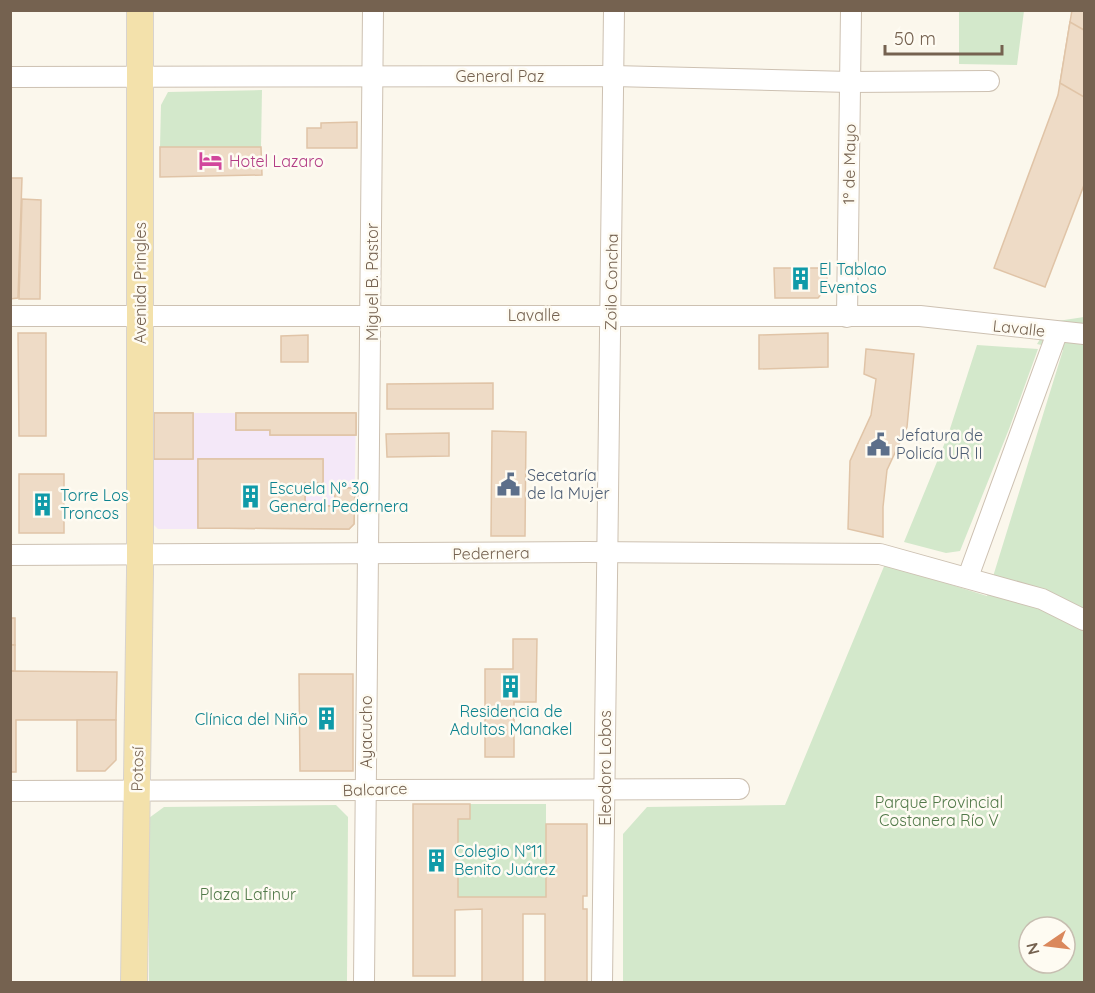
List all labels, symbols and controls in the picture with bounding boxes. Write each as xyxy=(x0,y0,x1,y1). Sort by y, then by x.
scale bar xyxy=(885,18,1002,56)
text: 50 m xyxy=(894,27,936,50)
street label: General Paz xyxy=(456,66,544,86)
street label: 1º de Mayo xyxy=(838,124,860,204)
hotel icon: Hotel Lazaro xyxy=(198,148,224,174)
place label: Hotel Lazaro xyxy=(229,151,324,171)
street label: Avenida Pringles xyxy=(130,222,150,344)
street label: Miguel B. Pastor xyxy=(362,223,382,341)
street label: Zoilo Concha xyxy=(600,233,622,331)
place label: El Tablao Eventos xyxy=(819,259,887,297)
building icon: El Tablao Eventos xyxy=(788,265,814,291)
street label: Lavalle xyxy=(508,305,560,325)
street label: Lavalle xyxy=(992,315,1046,341)
place label: Jefatura de Policía UR II xyxy=(896,425,983,463)
public building icon: Jefatura de Policía UR II xyxy=(865,431,891,457)
place label: Secetaría de la Mujer xyxy=(527,465,610,503)
public building icon: Secetaría de la Mujer xyxy=(496,471,522,497)
place label: Escuela N° 30 General Pedernera xyxy=(269,478,408,516)
building icon: Escuela N° 30 General Pedernera xyxy=(238,484,264,510)
place label: Torre Los Troncos xyxy=(60,485,128,523)
building icon: Torre Los Troncos xyxy=(29,491,55,517)
street label: Pedernera xyxy=(452,542,530,564)
building icon: Residencia de Adultos Manakel xyxy=(498,673,524,699)
street label: Ayacucho xyxy=(356,695,376,769)
place label: Residencia de Adultos Manakel xyxy=(450,701,572,739)
building icon: Clínica del Niño xyxy=(313,706,339,732)
place label: Clínica del Niño xyxy=(195,709,308,729)
street label: Eleodoro Lobos xyxy=(595,710,615,826)
street label: Potosí xyxy=(127,746,147,792)
street label: Balcarce xyxy=(342,778,408,800)
park label: Parque Provincial Costanera Río V xyxy=(875,792,1003,830)
place label: Colegio N°11 Benito Juárez xyxy=(454,841,556,879)
building icon: Colegio N°11 Benito Juárez xyxy=(423,847,449,873)
park label: Plaza Lafinur xyxy=(200,884,296,904)
north arrow xyxy=(1017,915,1077,975)
text: N xyxy=(1021,941,1044,957)

